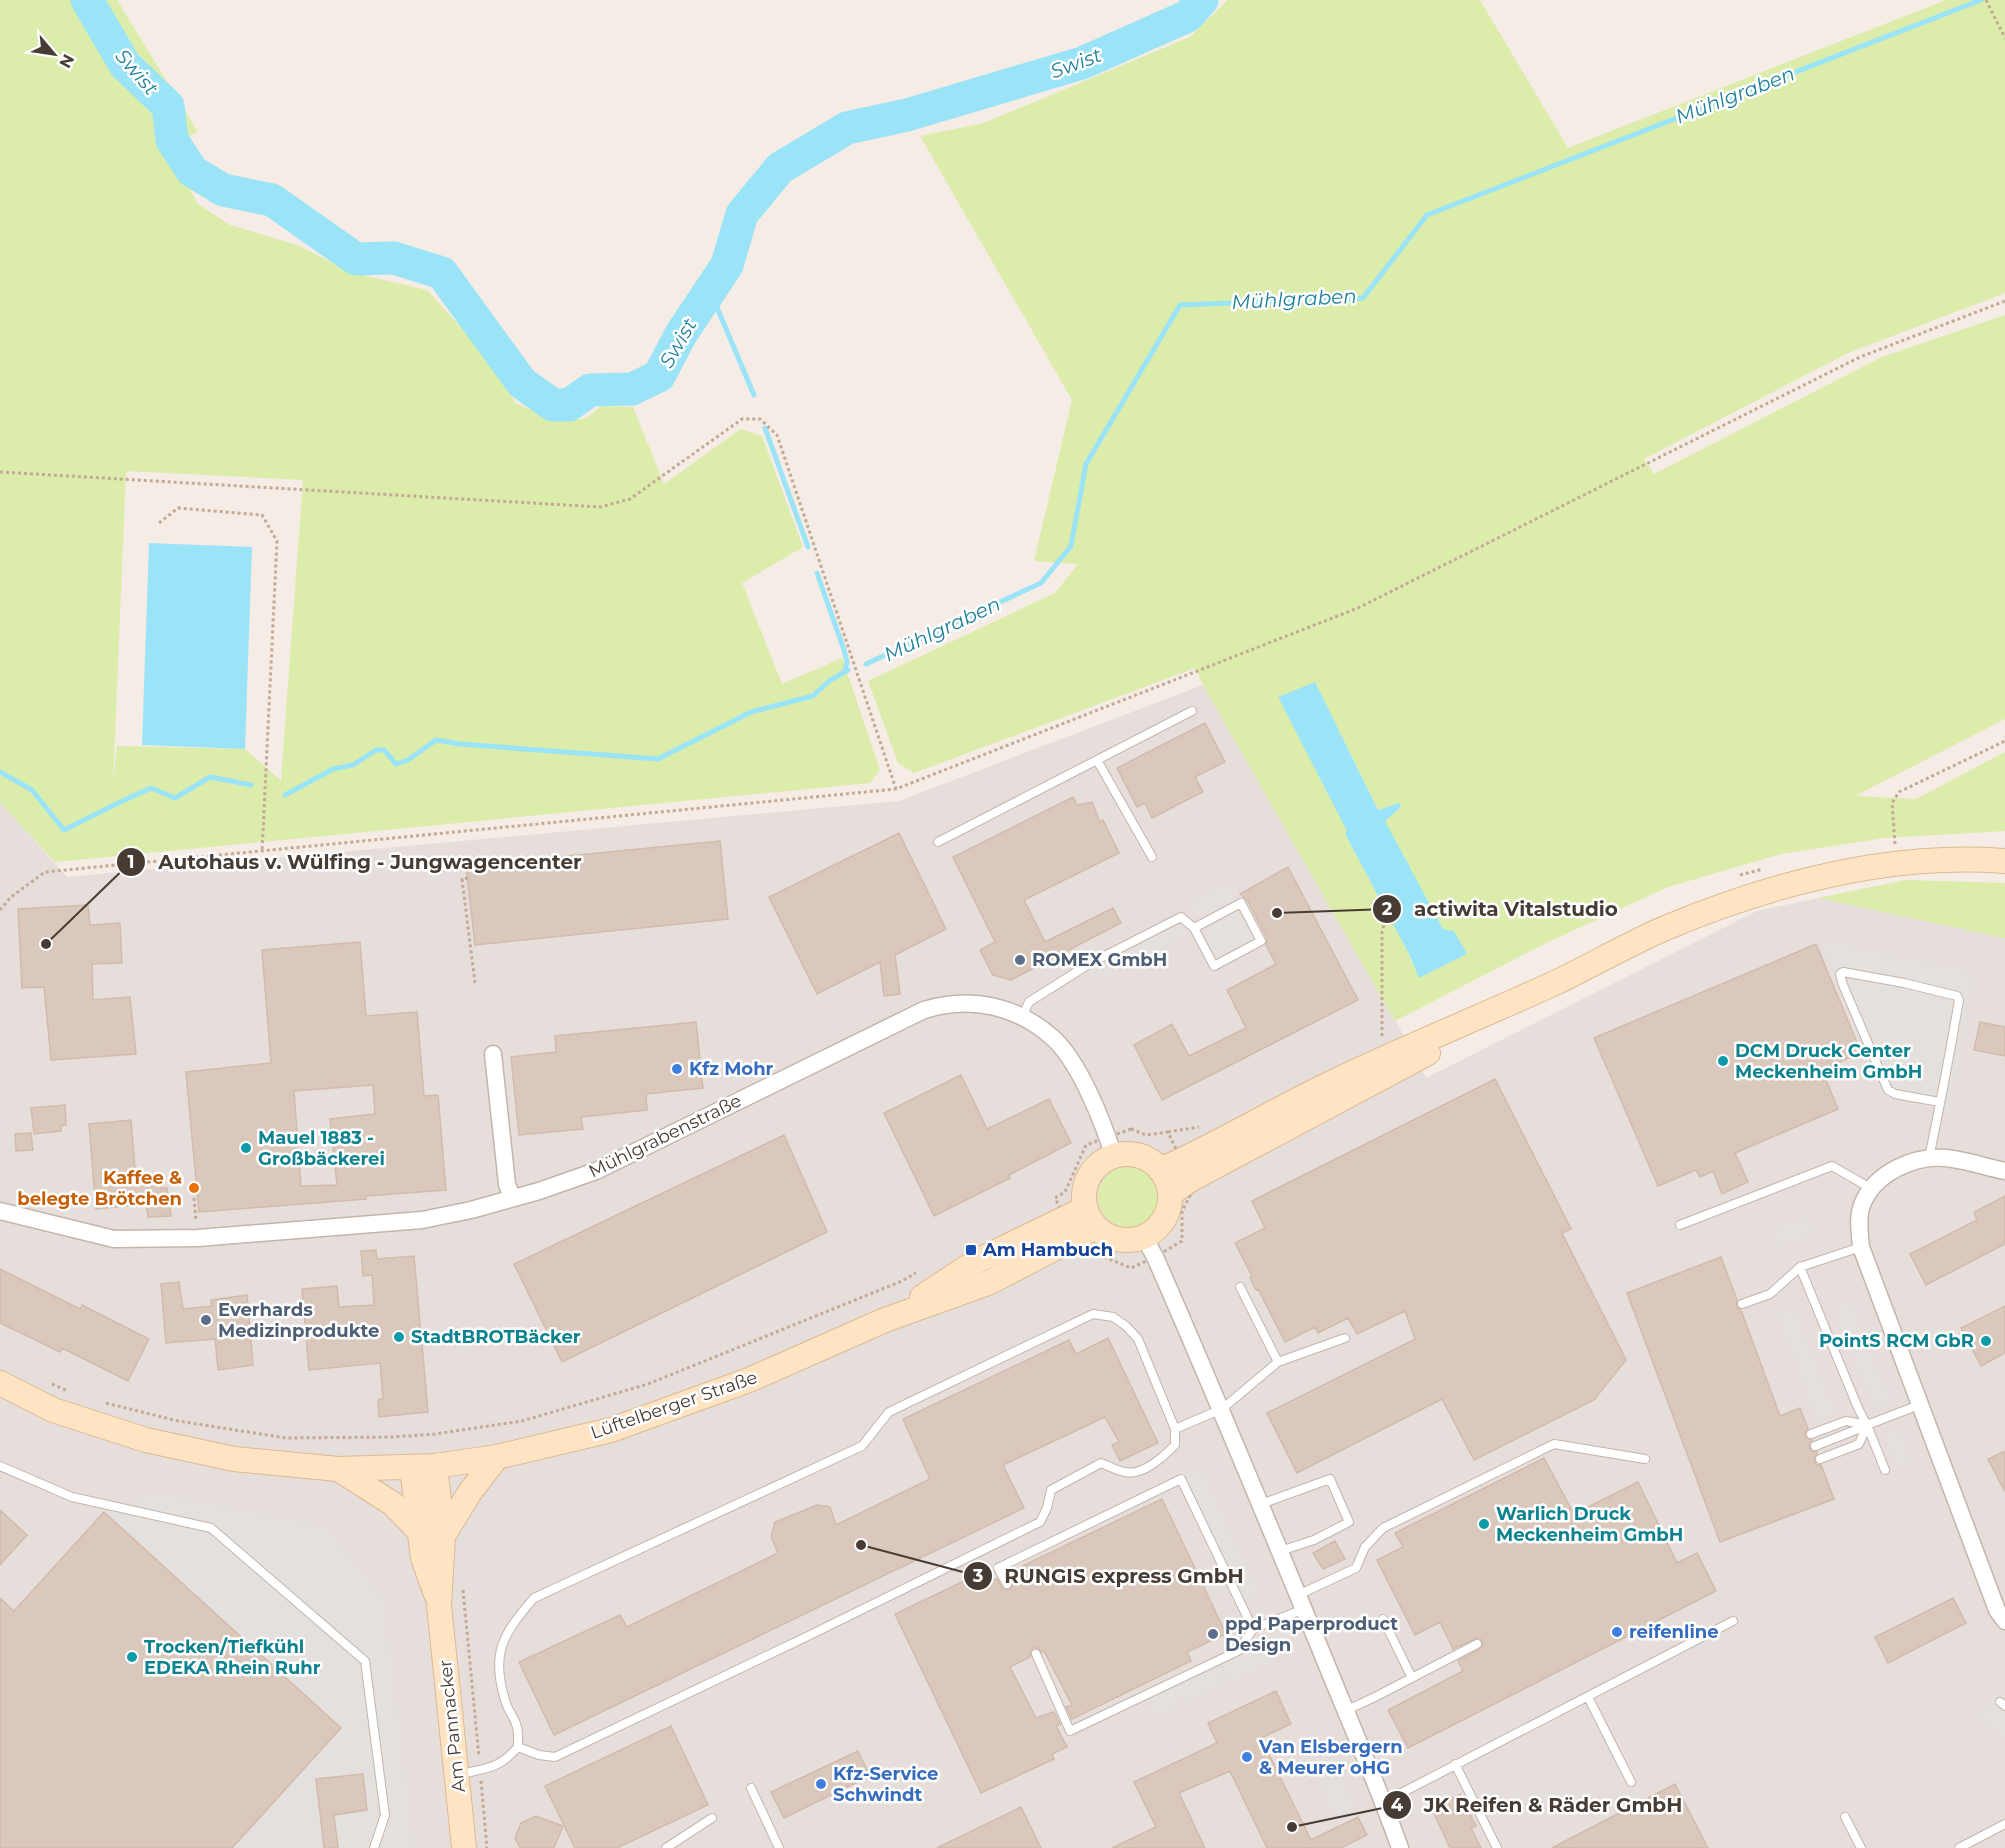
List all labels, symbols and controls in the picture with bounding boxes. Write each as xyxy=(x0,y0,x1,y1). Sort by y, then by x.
north arrow xyxy=(24,24,84,84)
water label: Swist xyxy=(1047,43,1105,83)
water label: Swist xyxy=(111,44,163,100)
text: N xyxy=(55,51,78,71)
water label: Mühlgraben xyxy=(1672,61,1798,129)
water label: Mühlgraben xyxy=(1231,284,1357,314)
water label: Swist xyxy=(654,314,702,372)
water label: Mühlgraben xyxy=(880,592,1004,666)
callout: Autohaus v. Wülfing - Jungwagencenter xyxy=(116,843,594,881)
text: Autohaus v. Wülfing - Jungwagencenter xyxy=(157,850,582,874)
text: 1 xyxy=(127,851,135,873)
callout: actiwita Vitalstudio xyxy=(1372,890,1630,928)
text: actiwita Vitalstudio xyxy=(1414,897,1618,921)
text: 2 xyxy=(1382,898,1393,920)
place label: ROMEX GmbH xyxy=(1032,949,1167,971)
marker: ROMEX GmbH xyxy=(1013,953,1027,967)
place label: DCM Druck Center Meckenheim GmbH xyxy=(1735,1040,1922,1083)
marker: DCM Druck Center Meckenheim GmbH xyxy=(1716,1054,1730,1068)
place label: Kfz Mohr xyxy=(689,1058,774,1080)
marker: Kfz Mohr xyxy=(670,1062,684,1076)
street label: Mühlgrabenstraße xyxy=(585,1089,745,1183)
place label: Mauel 1883 - Großbäckerei xyxy=(258,1127,385,1170)
marker: Mauel 1883 - Großbäckerei xyxy=(239,1141,253,1155)
place label: Kaffee & belegte Brötchen xyxy=(17,1167,182,1210)
marker: Kaffee & belegte Brötchen xyxy=(187,1181,201,1195)
place label: Am Hambuch xyxy=(982,1239,1113,1261)
marker: Am Hambuch xyxy=(964,1243,978,1257)
place label: Everhards Medizinprodukte xyxy=(218,1299,379,1342)
marker: Everhards Medizinprodukte xyxy=(199,1313,213,1327)
place label: StadtBROTBäcker xyxy=(411,1326,581,1348)
marker: StadtBROTBäcker xyxy=(392,1330,406,1344)
place label: PointS RCM GbR xyxy=(1819,1330,1974,1352)
marker: PointS RCM GbR xyxy=(1979,1334,1993,1348)
street label: Lüftelberger Straße xyxy=(588,1366,760,1444)
place label: Warlich Druck Meckenheim GmbH xyxy=(1496,1503,1683,1546)
marker: Warlich Druck Meckenheim GmbH xyxy=(1477,1517,1491,1531)
callout: RUNGIS express GmbH xyxy=(963,1557,1256,1595)
text: RUNGIS express GmbH xyxy=(1004,1564,1244,1588)
text: 3 xyxy=(972,1565,984,1587)
place label: ppd Paperproduct Design xyxy=(1225,1613,1398,1656)
place label: reifenline xyxy=(1629,1621,1719,1643)
marker: reifenline xyxy=(1610,1625,1624,1639)
marker: ppd Paperproduct Design xyxy=(1206,1627,1220,1641)
place label: Trocken/Tiefkühl EDEKA Rhein Ruhr xyxy=(144,1636,321,1679)
marker: Trocken/Tiefkühl EDEKA Rhein Ruhr xyxy=(125,1650,139,1664)
street label: Am Pannacker xyxy=(434,1659,470,1793)
place label: Van Elsbergern & Meurer oHG xyxy=(1258,1736,1403,1779)
marker: Van Elsbergern & Meurer oHG xyxy=(1240,1750,1254,1764)
place label: Kfz-Service Schwindt xyxy=(833,1763,938,1806)
marker: Kfz-Service Schwindt xyxy=(814,1777,828,1791)
callout: JK Reifen & Räder GmbH xyxy=(1382,1786,1694,1824)
text: JK Reifen & Räder GmbH xyxy=(1423,1793,1682,1817)
text: 4 xyxy=(1391,1794,1404,1816)

